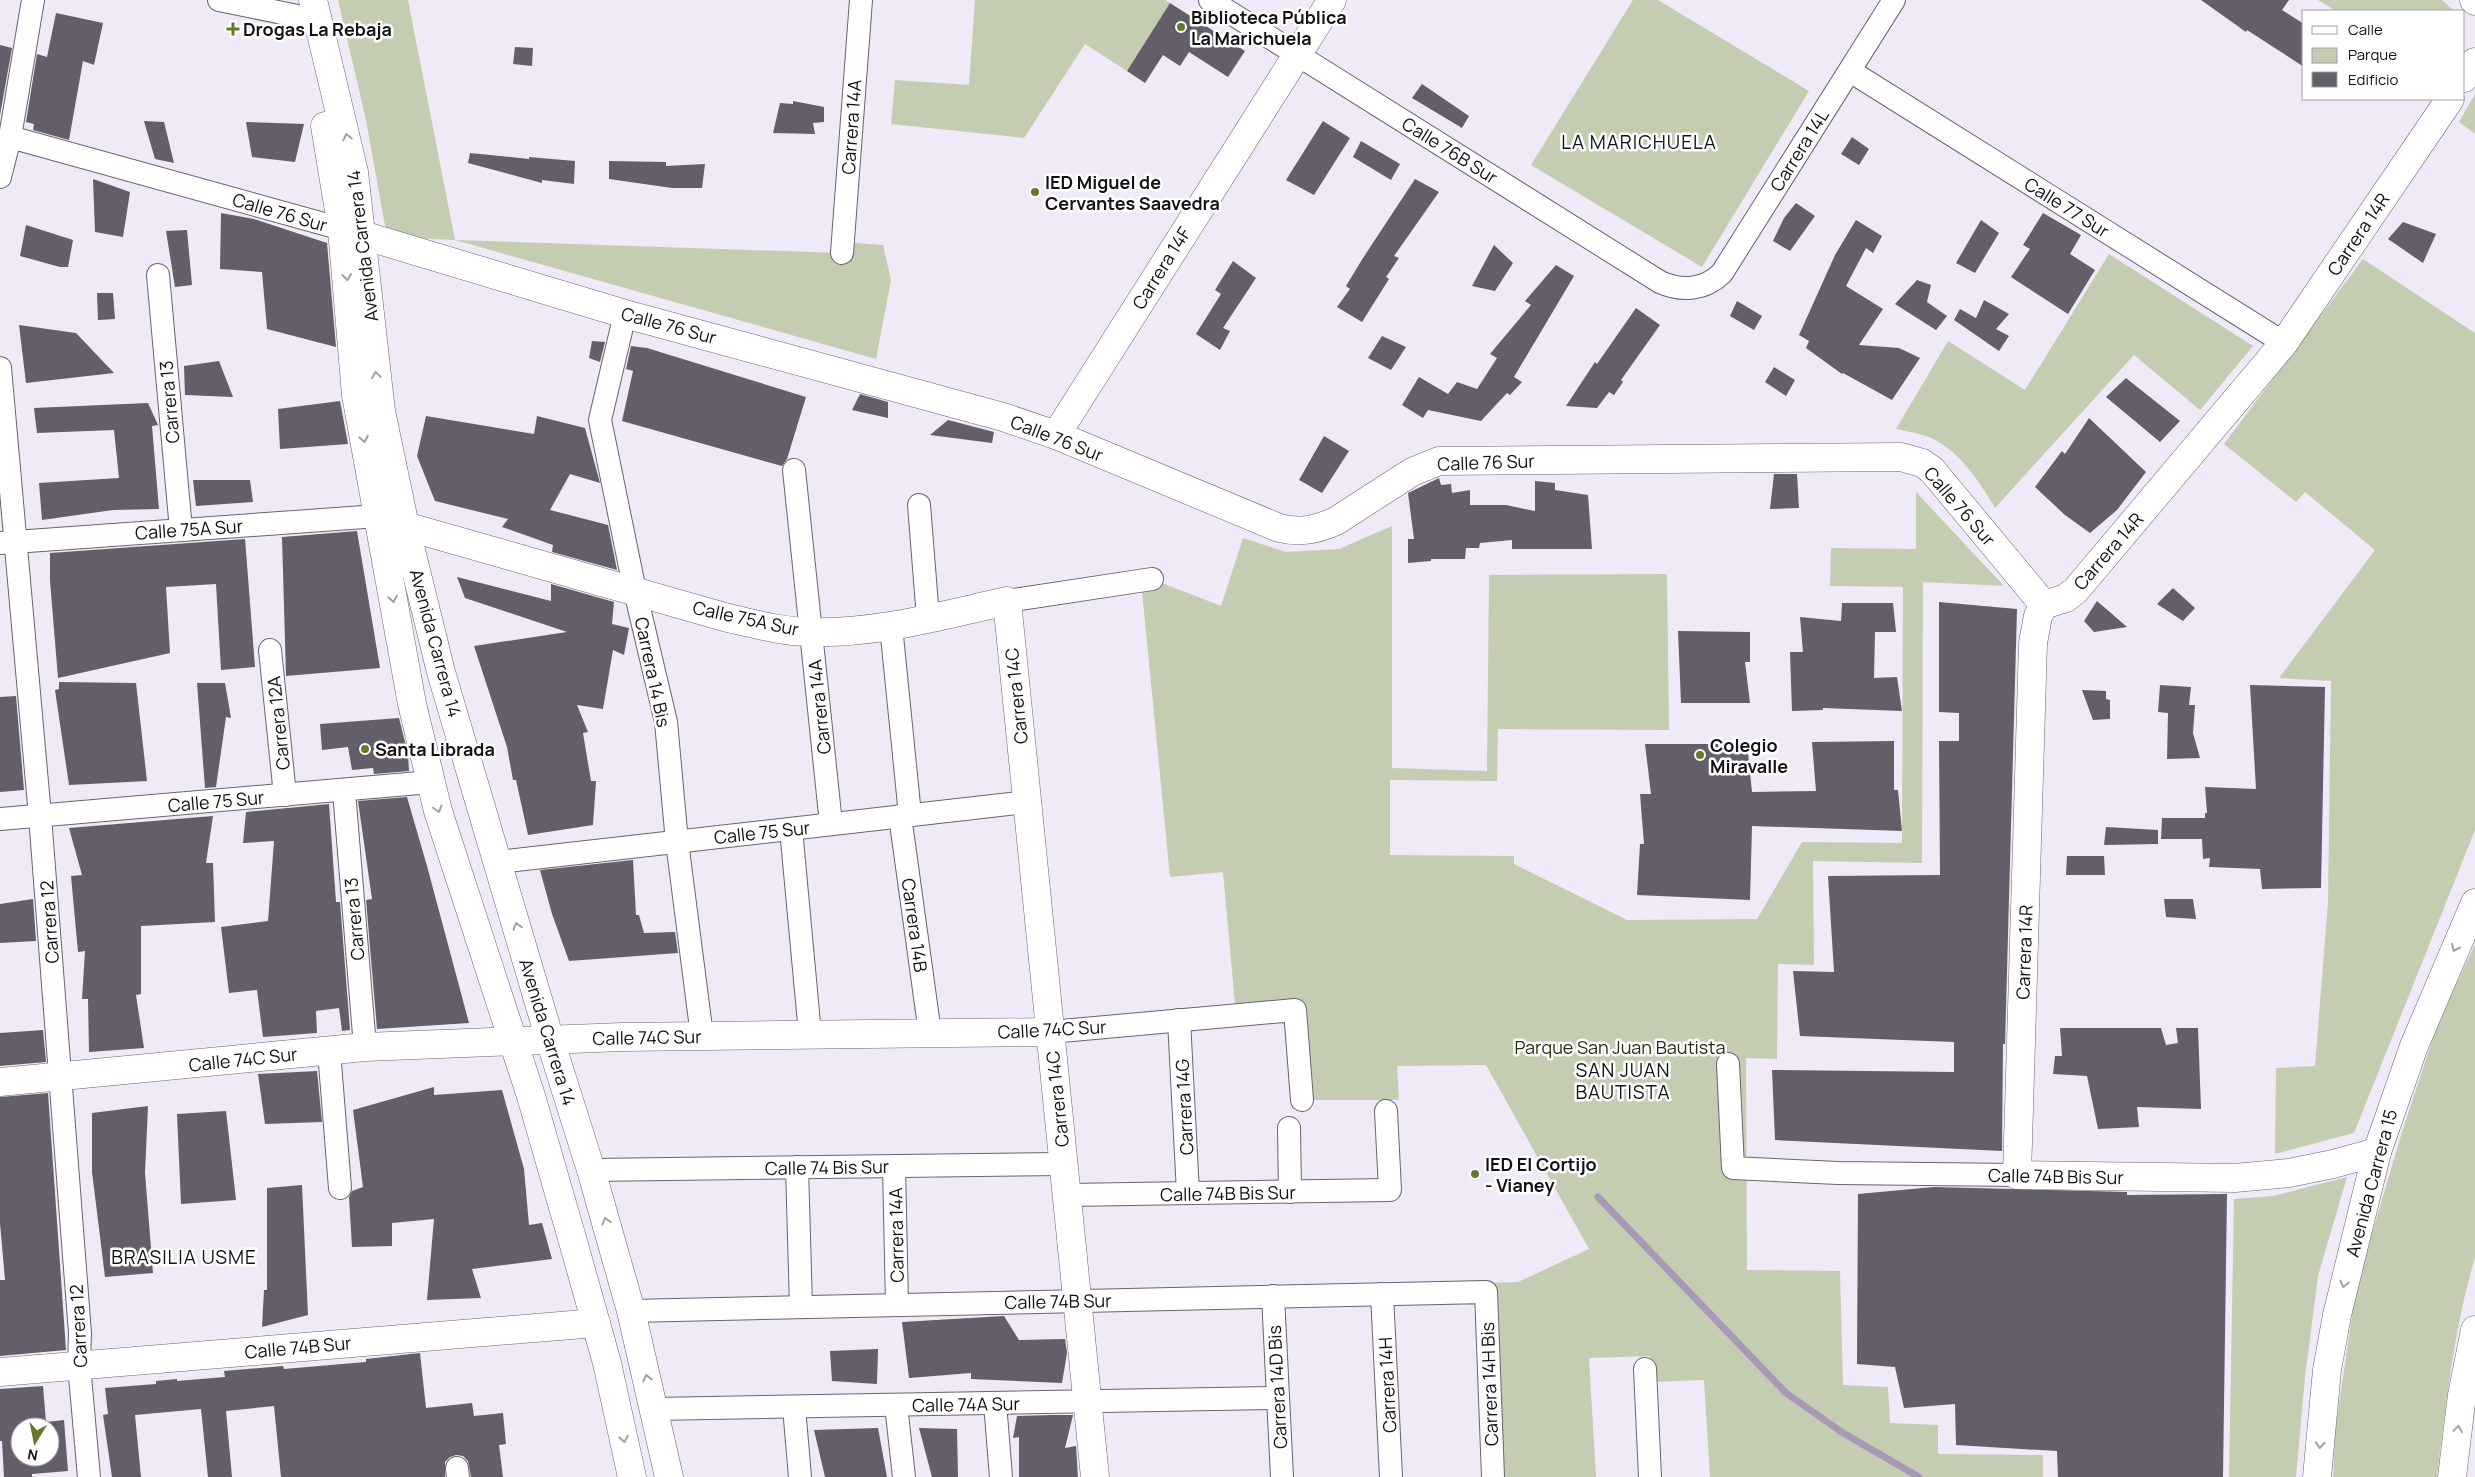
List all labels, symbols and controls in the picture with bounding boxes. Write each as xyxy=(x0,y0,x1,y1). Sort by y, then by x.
place label: Biblioteca Pública La Marichuela xyxy=(1191,5,1347,50)
legend xyxy=(2302,10,2465,100)
place label: Drogas La Rebaja xyxy=(243,17,392,41)
text: Calle xyxy=(2348,19,2383,40)
marker: Biblioteca Pública La Marichuela xyxy=(1175,21,1187,33)
marker: Drogas La Rebaja xyxy=(227,23,239,35)
text: Parque xyxy=(2348,44,2397,65)
text: Edificio xyxy=(2348,69,2399,90)
street label: Carrera 14A xyxy=(836,78,866,175)
street label: Carrera 14L xyxy=(1764,104,1834,196)
street label: Calle 76B Sur xyxy=(1398,111,1503,189)
district label: LA MARICHUELA xyxy=(1561,129,1717,155)
one-way arrow xyxy=(342,132,353,141)
street label: Avenida Carrera 14 xyxy=(341,169,383,323)
place label: IED Miguel de Cervantes Saavedra xyxy=(1045,170,1220,215)
street label: Calle 77 Sur xyxy=(2020,171,2114,243)
marker: IED Miguel de Cervantes Saavedra xyxy=(1029,186,1041,198)
street label: Calle 76 Sur xyxy=(230,187,331,237)
street label: Carrera 14R xyxy=(2322,188,2394,280)
street label: Carrera 14F xyxy=(1126,222,1196,314)
one-way arrow xyxy=(341,274,352,282)
street label: Calle 76 Sur xyxy=(619,301,720,349)
street label: Carrera 13 xyxy=(153,360,185,444)
one-way arrow xyxy=(371,371,382,379)
street label: Calle 76 Sur xyxy=(1007,409,1107,467)
one-way arrow xyxy=(359,434,369,443)
street label: Calle 76 Sur xyxy=(1437,448,1536,476)
street label: Calle 76 Sur xyxy=(1919,461,2001,551)
street label: Carrera 14R xyxy=(2068,507,2148,595)
street label: Calle 75A Sur xyxy=(134,513,244,545)
street label: Avenida Carrera 14 xyxy=(405,566,467,720)
one-way arrow xyxy=(387,594,397,603)
street label: Calle 75A Sur xyxy=(691,595,802,641)
street label: Carrera 14 Bis xyxy=(630,615,676,729)
street label: Carrera 14C xyxy=(999,647,1033,745)
street label: Carrera 14A xyxy=(802,658,836,756)
street label: Carrera 12A xyxy=(261,674,295,771)
place label: Colegio Miravalle xyxy=(1710,733,1788,778)
place label: Santa Librada xyxy=(375,737,495,761)
marker: Santa Librada xyxy=(359,743,371,755)
marker: Colegio Miravalle xyxy=(1694,749,1706,761)
street label: Calle 75 Sur xyxy=(167,785,266,817)
one-way arrow xyxy=(432,804,443,813)
street label: Calle 75 Sur xyxy=(713,815,812,849)
street label: Carrera 14B xyxy=(897,876,933,974)
street label: Carrera 13 xyxy=(338,877,370,961)
street label: Carrera 12 xyxy=(34,880,64,964)
street label: Carrera 14R xyxy=(2010,904,2038,1000)
one-way arrow xyxy=(512,922,522,930)
one-way arrow xyxy=(2451,943,2461,952)
street label: Avenida Carrera 14 xyxy=(514,956,582,1108)
street label: Calle 74C Sur xyxy=(997,1014,1108,1044)
street label: Calle 74C Sur xyxy=(592,1024,702,1050)
park label: Parque San Juan Bautista xyxy=(1515,1035,1725,1059)
street label: Calle 74C Sur xyxy=(187,1041,299,1077)
street label: Carrera 14C xyxy=(1040,1050,1074,1148)
district label: SAN JUAN BAUTISTA xyxy=(1575,1057,1671,1105)
street label: Carrera 14G xyxy=(1169,1058,1199,1156)
street label: Avenida Carrera 15 xyxy=(2340,1106,2402,1260)
place label: IED El Cortijo - Vianey xyxy=(1485,1152,1597,1197)
street label: Calle 74 Bis Sur xyxy=(765,1154,890,1180)
street label: Calle 74B Bis Sur xyxy=(1988,1163,2124,1189)
marker: IED El Cortijo - Vianey xyxy=(1469,1168,1481,1180)
street label: Calle 74B Bis Sur xyxy=(1160,1180,1296,1206)
street label: Carrera 14A xyxy=(883,1187,909,1283)
one-way arrow xyxy=(601,1217,611,1226)
district label: BRASILIA USME xyxy=(111,1244,257,1270)
one-way arrow xyxy=(2339,1280,2350,1289)
street label: Carrera 12 xyxy=(64,1284,92,1368)
street label: Calle 74B Sur xyxy=(1004,1288,1112,1314)
street label: Carrera 14H Bis xyxy=(1475,1322,1503,1446)
street label: Carrera 14D Bis xyxy=(1262,1324,1292,1450)
street label: Calle 74B Sur xyxy=(244,1330,353,1364)
street label: Carrera 14H xyxy=(1373,1336,1401,1434)
one-way arrow xyxy=(642,1374,653,1383)
street label: Calle 74A Sur xyxy=(912,1391,1021,1417)
north arrow xyxy=(10,1417,60,1467)
one-way arrow xyxy=(2452,1424,2463,1432)
one-way arrow xyxy=(619,1434,629,1443)
one-way arrow xyxy=(2314,1441,2325,1449)
text: N xyxy=(26,1445,39,1466)

